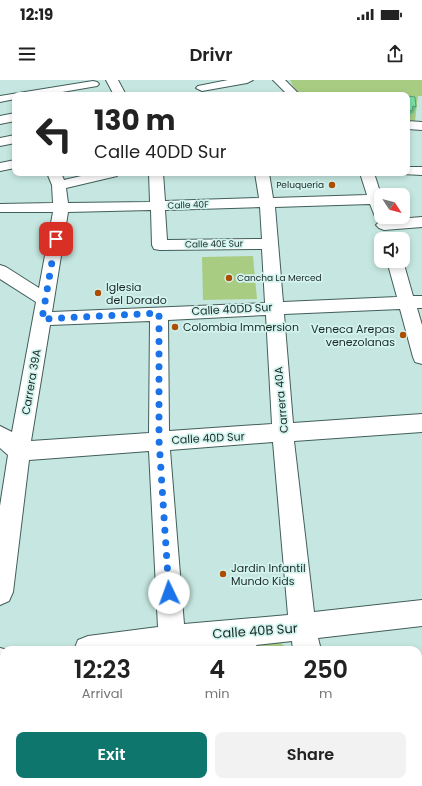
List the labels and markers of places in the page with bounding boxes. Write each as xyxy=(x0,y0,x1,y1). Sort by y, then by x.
place label: Peluquería xyxy=(276,179,324,191)
marker: Peluquería xyxy=(327,180,337,190)
pin xyxy=(39,222,73,256)
place label: Cancha La Merced xyxy=(237,272,322,284)
marker: Cancha La Merced xyxy=(224,273,234,283)
place label: Iglesia del Dorado xyxy=(106,279,167,308)
marker: Iglesia del Dorado xyxy=(93,288,103,298)
place label: Colombia Immersion xyxy=(183,319,299,335)
place label: Veneca Arepas venezolanas xyxy=(311,321,395,350)
marker: Colombia Immersion xyxy=(170,322,180,332)
marker: Veneca Arepas venezolanas xyxy=(398,330,408,340)
place label: Jardin Infantil Mundo Kids xyxy=(231,560,306,589)
marker: Jardin Infantil Mundo Kids xyxy=(218,569,228,579)

